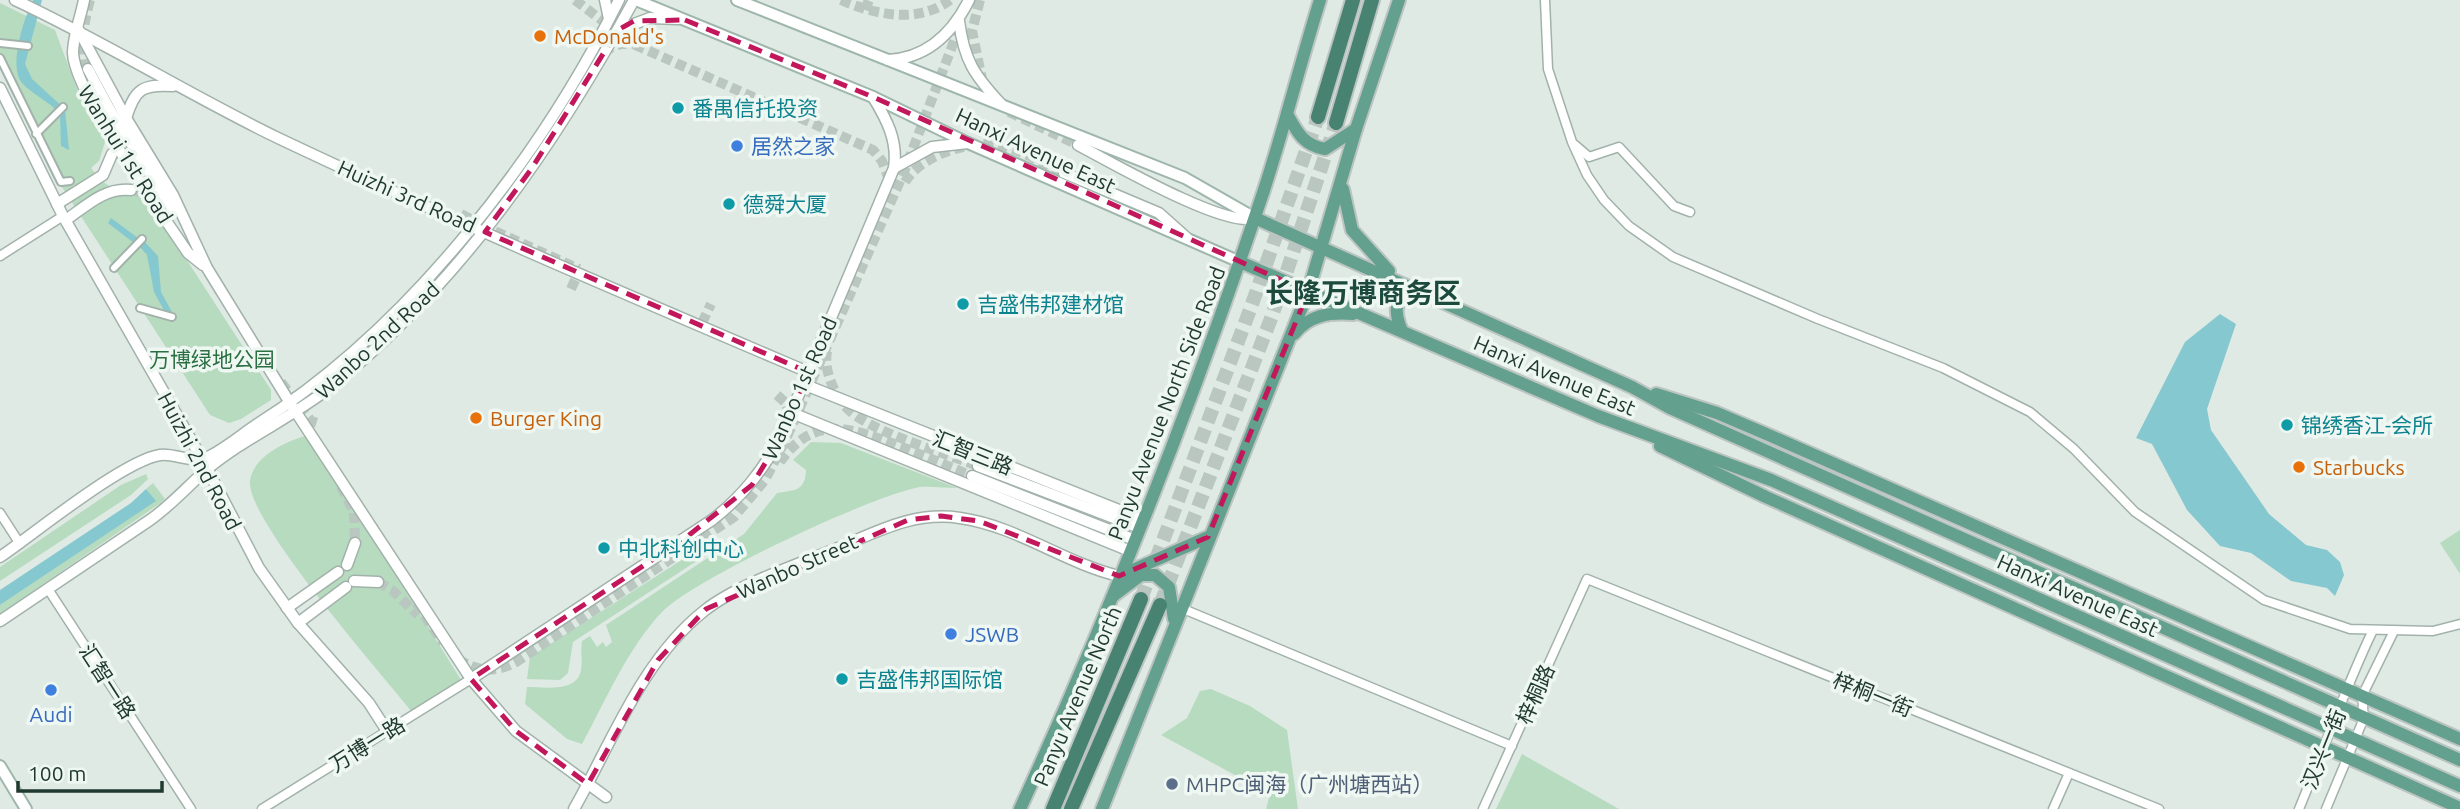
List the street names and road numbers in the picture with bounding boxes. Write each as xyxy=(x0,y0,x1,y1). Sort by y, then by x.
street label: Wanhui 1st Road xyxy=(74,81,178,227)
street label: Hanxi Avenue East xyxy=(952,102,1120,198)
street label: Huizhi 3rd Road xyxy=(334,155,480,237)
street label: Panyu Avenue North Side Road xyxy=(1103,263,1229,543)
street label: Wanbo 2nd Road xyxy=(310,276,444,404)
street label: Wanbo 1st Road xyxy=(757,313,841,463)
street label: Hanxi Avenue East xyxy=(1470,330,1640,420)
street label: Huizhi 2nd Road xyxy=(154,388,246,534)
street label: 汇智三路 xyxy=(930,425,1016,479)
street label: Wanbo Street xyxy=(733,529,861,603)
street label: Hanxi Avenue East xyxy=(1994,549,2162,641)
street label: Panyu Avenue North xyxy=(1028,603,1126,789)
street label: 汇智一路 xyxy=(75,639,141,723)
street label: 梓桐路 xyxy=(1511,660,1559,728)
street label: 梓桐一街 xyxy=(1830,667,1916,721)
street label: 汉兴一街 xyxy=(2296,706,2350,792)
street label: 万博一路 xyxy=(325,712,409,776)

